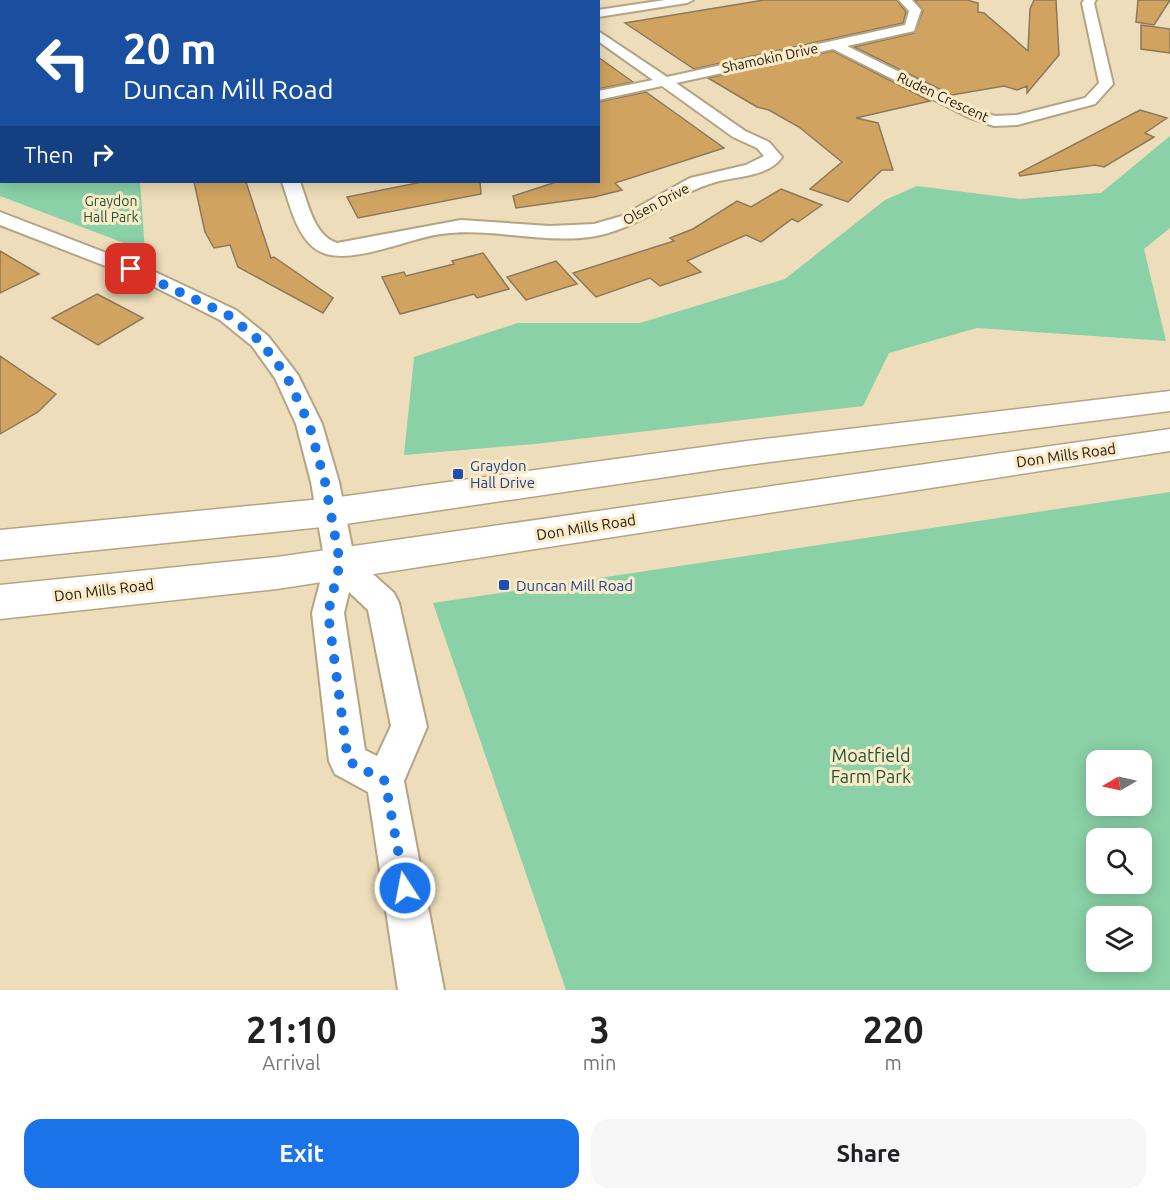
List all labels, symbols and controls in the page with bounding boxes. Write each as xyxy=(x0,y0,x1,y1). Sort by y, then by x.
icon: left xyxy=(24,24,102,102)
text: 20 m xyxy=(123,25,217,72)
street label: Shamokin Drive xyxy=(721,40,819,76)
street label: Ruden Crescent xyxy=(895,69,992,125)
text: Duncan Mill Road xyxy=(123,74,333,104)
icon: right xyxy=(86,138,119,171)
text: Then xyxy=(24,142,74,167)
street label: Olsen Drive xyxy=(620,180,692,228)
park label: Graydon Hall Park xyxy=(83,193,139,225)
pin xyxy=(105,243,156,294)
icon: arrive xyxy=(114,252,147,285)
street label: Don Mills Road xyxy=(1015,440,1117,470)
place label: Graydon Hall Drive xyxy=(470,457,535,491)
marker: Graydon Hall Drive xyxy=(451,467,465,481)
street label: Don Mills Road xyxy=(535,511,637,543)
street label: Don Mills Road xyxy=(53,575,155,605)
place label: Duncan Mill Road xyxy=(516,577,633,594)
marker: Duncan Mill Road xyxy=(497,578,511,592)
park label: Moatfield Farm Park xyxy=(831,745,911,786)
north arrow xyxy=(1086,750,1152,816)
map controls xyxy=(1086,750,1152,972)
button: search xyxy=(1086,828,1152,894)
position arrow xyxy=(373,856,437,920)
button: layers xyxy=(1086,906,1152,972)
text: 21:10 xyxy=(246,1009,336,1050)
text: 3 xyxy=(589,1009,610,1050)
text: 220 xyxy=(863,1009,924,1050)
text: Arrival xyxy=(262,1051,321,1074)
text: min xyxy=(583,1051,616,1074)
text: m xyxy=(885,1051,902,1074)
button: Exit xyxy=(24,1119,579,1188)
button: Share xyxy=(591,1119,1146,1188)

